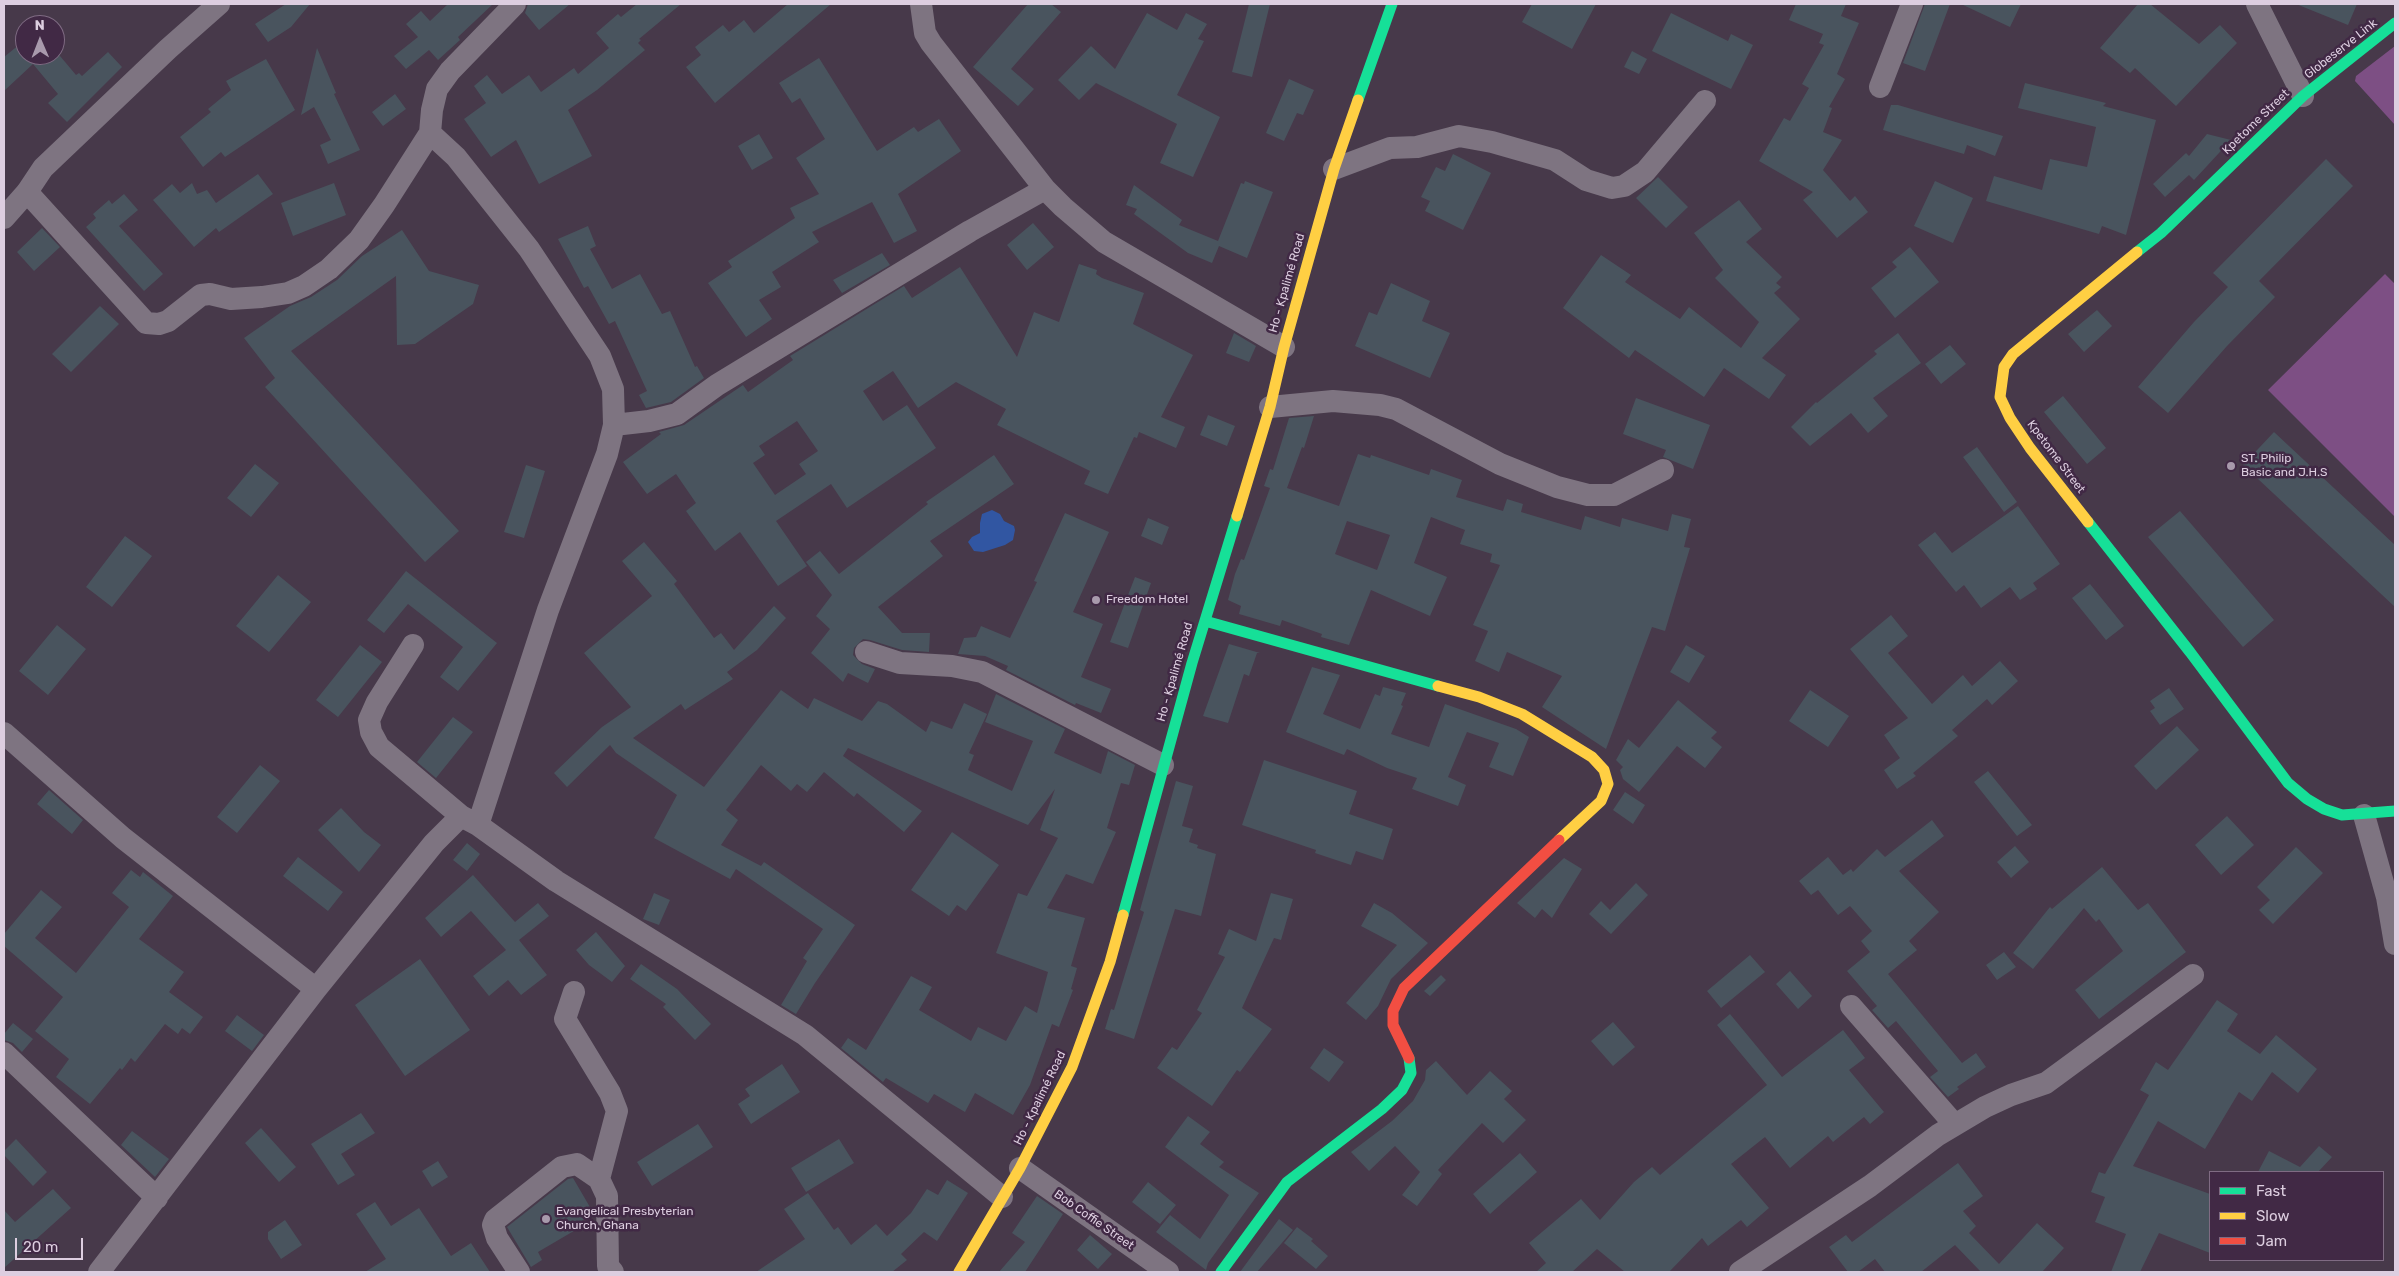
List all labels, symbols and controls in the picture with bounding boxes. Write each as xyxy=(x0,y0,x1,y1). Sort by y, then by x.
north arrow xyxy=(15,15,65,65)
street label: Globeserve Link xyxy=(2302,16,2380,82)
text: N xyxy=(35,17,45,34)
street label: Kpetome Street xyxy=(2219,86,2293,158)
street label: Ho - Kpalimé Road xyxy=(1266,232,1308,334)
street label: Kpetome Street xyxy=(2024,418,2088,496)
place label: ST. Philip Basic and J.H.S xyxy=(2241,452,2327,480)
marker: ST. Philip Basic and J.H.S xyxy=(2225,460,2237,472)
place label: Freedom Hotel xyxy=(1106,593,1188,607)
marker: Freedom Hotel xyxy=(1090,594,1102,606)
street label: Ho - Kpalimé Road xyxy=(1154,621,1196,723)
street label: Ho - Kpalimé Road xyxy=(1011,1049,1069,1147)
legend xyxy=(2209,1171,2384,1261)
text: Fast xyxy=(2256,1182,2286,1200)
street label: Bob Coffie Street xyxy=(1051,1187,1137,1253)
place label: Evangelical Presbyterian Church, Ghana xyxy=(556,1205,693,1233)
text: Slow xyxy=(2256,1207,2289,1225)
marker: Evangelical Presbyterian Church, Ghana xyxy=(540,1213,552,1225)
scale bar xyxy=(18,1228,85,1260)
text: Jam xyxy=(2256,1232,2287,1250)
text: 20 m xyxy=(23,1238,58,1256)

